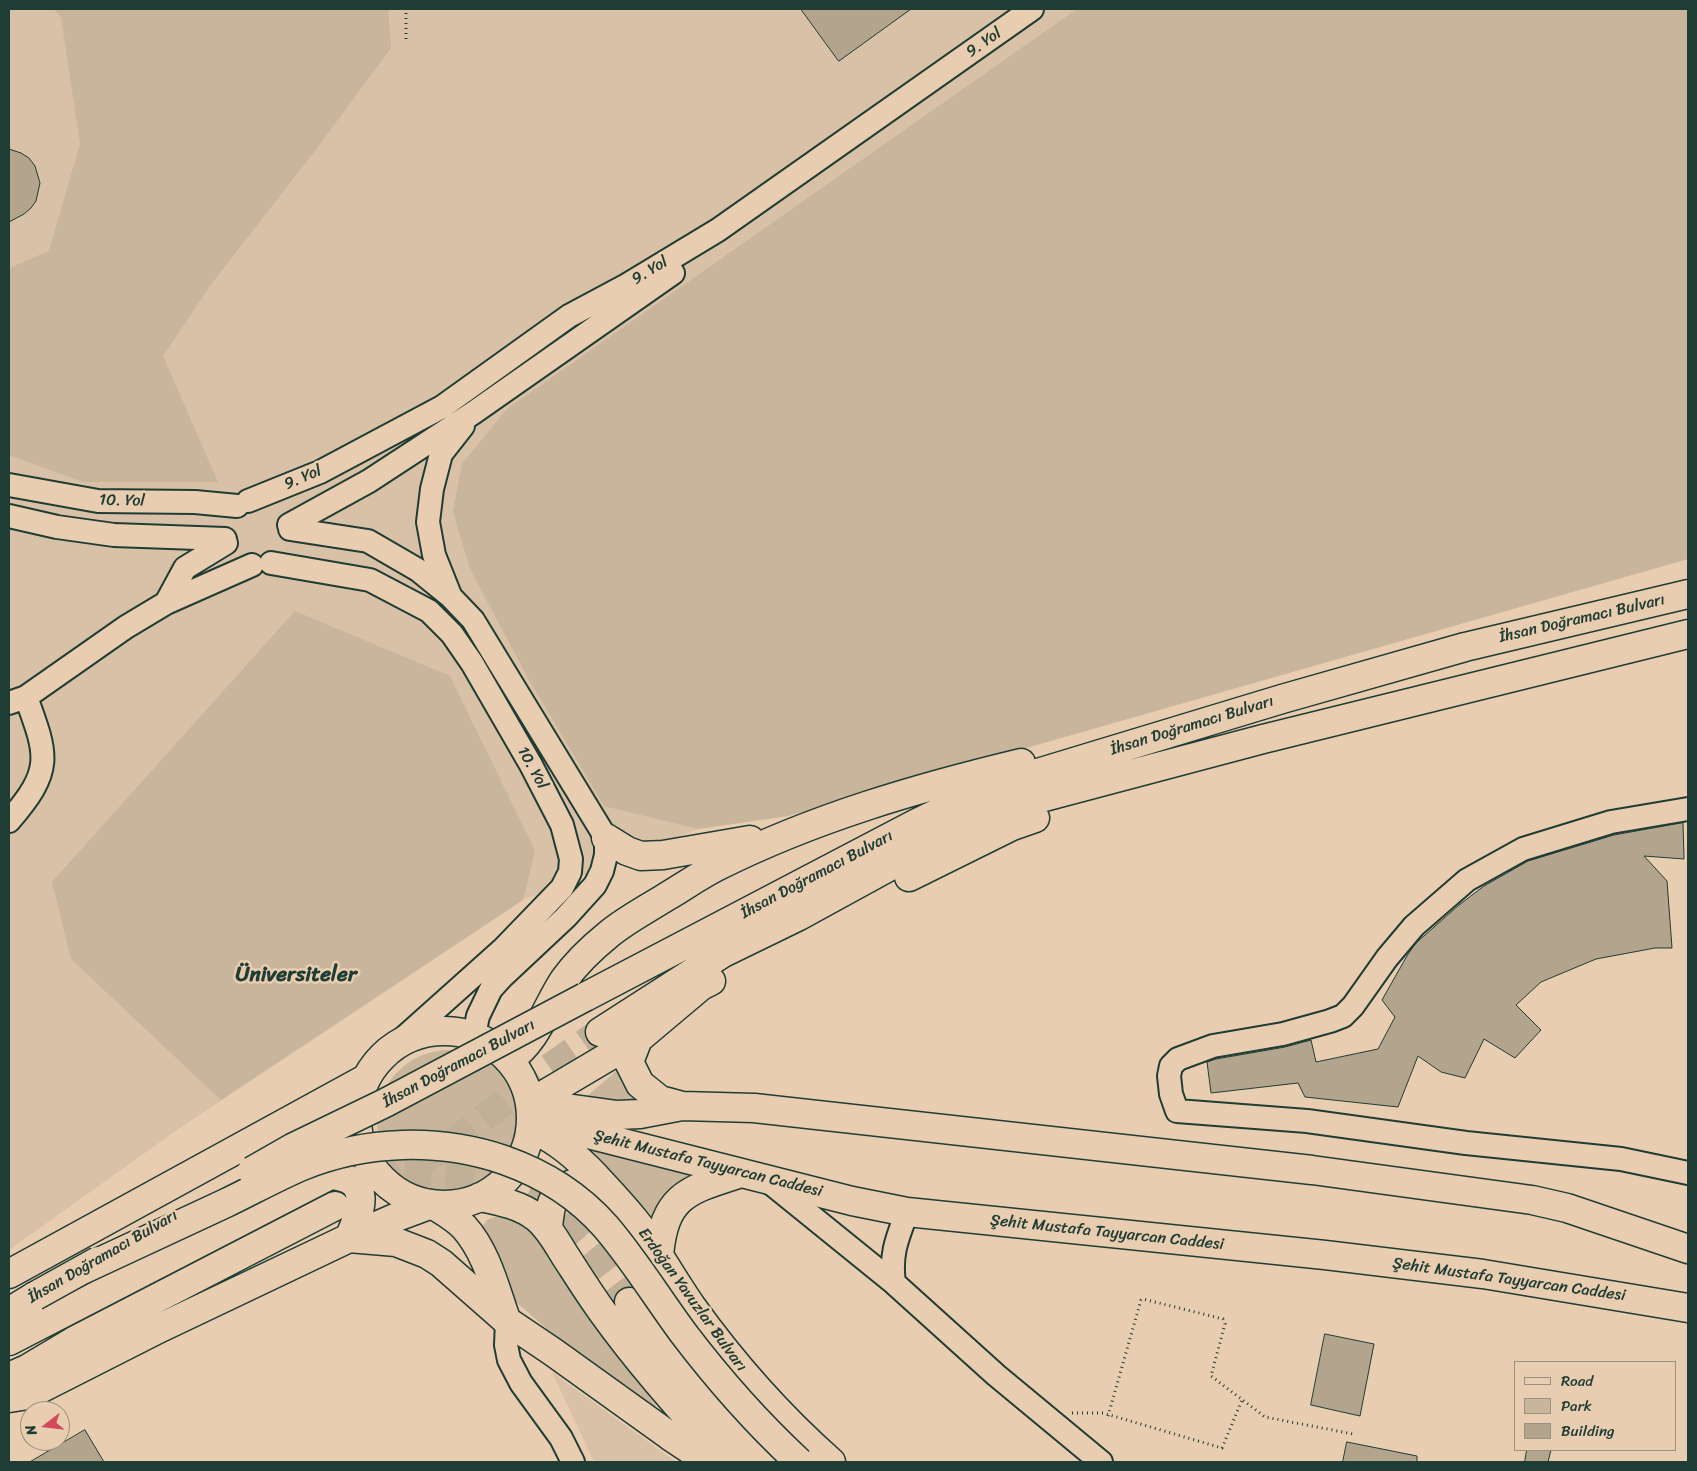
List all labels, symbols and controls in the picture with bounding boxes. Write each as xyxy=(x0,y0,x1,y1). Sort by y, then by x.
street label: 9. Yol xyxy=(963,24,1005,62)
street label: 9. Yol xyxy=(629,253,671,289)
street label: 9. Yol xyxy=(281,462,325,494)
street label: 10. Yol xyxy=(99,491,145,511)
street label: İhsan Doğramacı Bulvarı xyxy=(1497,591,1667,647)
street label: İhsan Doğramacı Bulvarı xyxy=(1108,692,1276,760)
street label: 10. Yol xyxy=(513,743,551,793)
street label: İhsan Doğramacı Bulvarı xyxy=(737,827,897,923)
district label: Üniversiteler xyxy=(235,963,357,989)
street label: İhsan Doğramacı Bulvarı xyxy=(379,1016,539,1112)
street label: Şehit Mustafa Tayyarcan Caddesi xyxy=(592,1126,824,1202)
street label: İhsan Doğramacı Bulvarı xyxy=(25,1206,181,1308)
street label: Şehit Mustafa Tayyarcan Caddesi xyxy=(989,1211,1225,1255)
street label: Erdoğan Yavuzlar Bulvarı xyxy=(633,1224,751,1376)
street label: Şehit Mustafa Tayyarcan Caddesi xyxy=(1391,1254,1627,1306)
legend xyxy=(1514,1361,1677,1451)
text: Road xyxy=(1561,1368,1593,1394)
text: Park xyxy=(1561,1393,1592,1419)
north arrow xyxy=(20,1401,70,1451)
text: Building xyxy=(1561,1418,1615,1444)
text: N xyxy=(18,1422,44,1438)

